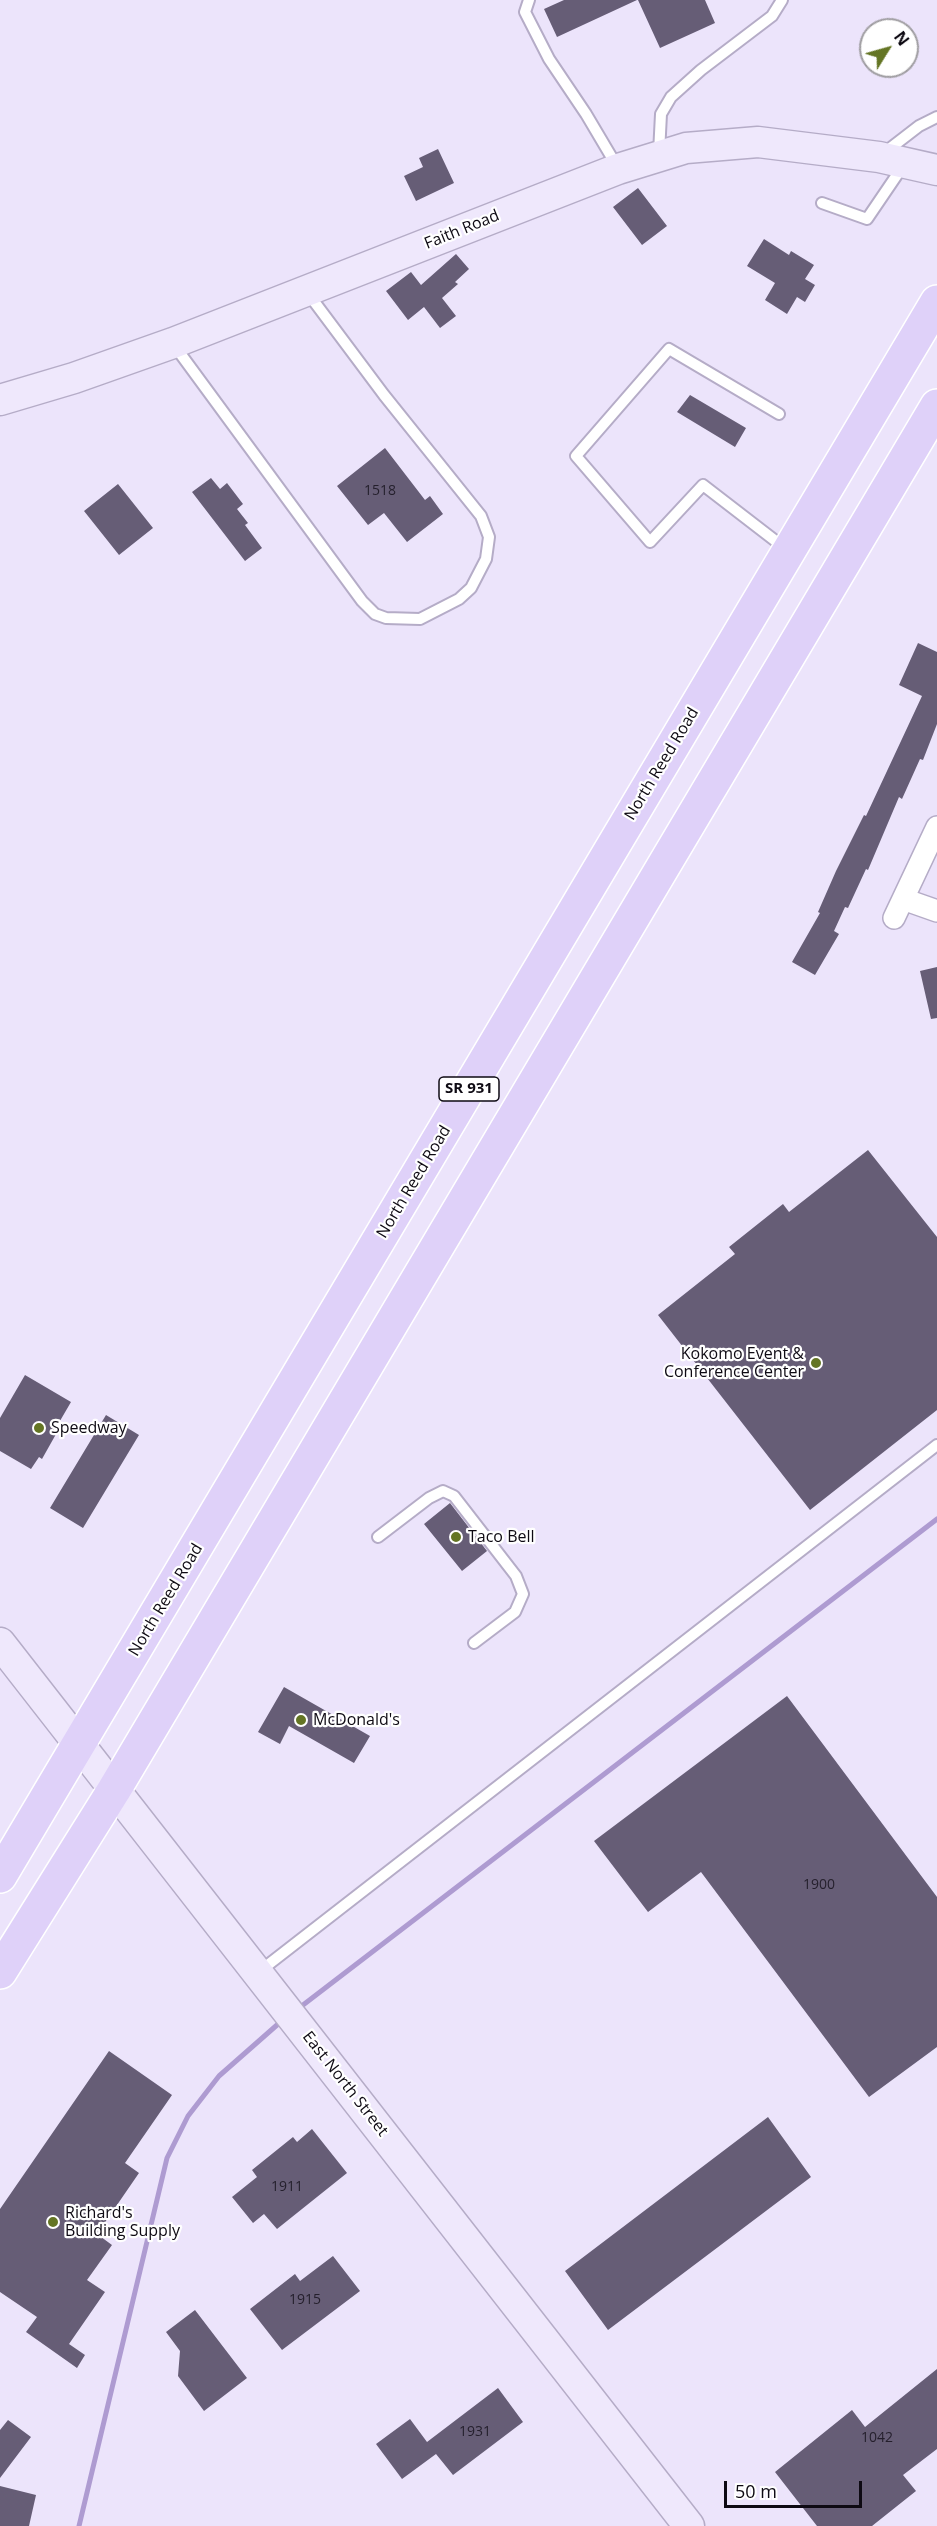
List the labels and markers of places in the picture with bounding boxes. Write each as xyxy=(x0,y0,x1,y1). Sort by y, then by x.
place label: Kokomo Event & Conference Center xyxy=(664,1344,804,1382)
marker: Kokomo Event & Conference Center xyxy=(809,1356,823,1370)
place label: Speedway xyxy=(51,1418,127,1438)
marker: Speedway xyxy=(32,1421,46,1435)
place label: Taco Bell xyxy=(468,1527,535,1547)
marker: Taco Bell xyxy=(449,1530,463,1544)
place label: McDonald's xyxy=(313,1710,400,1730)
marker: McDonald's xyxy=(294,1713,308,1727)
place label: Richard's Building Supply xyxy=(65,2203,180,2241)
marker: Richard's Building Supply xyxy=(46,2215,60,2229)

